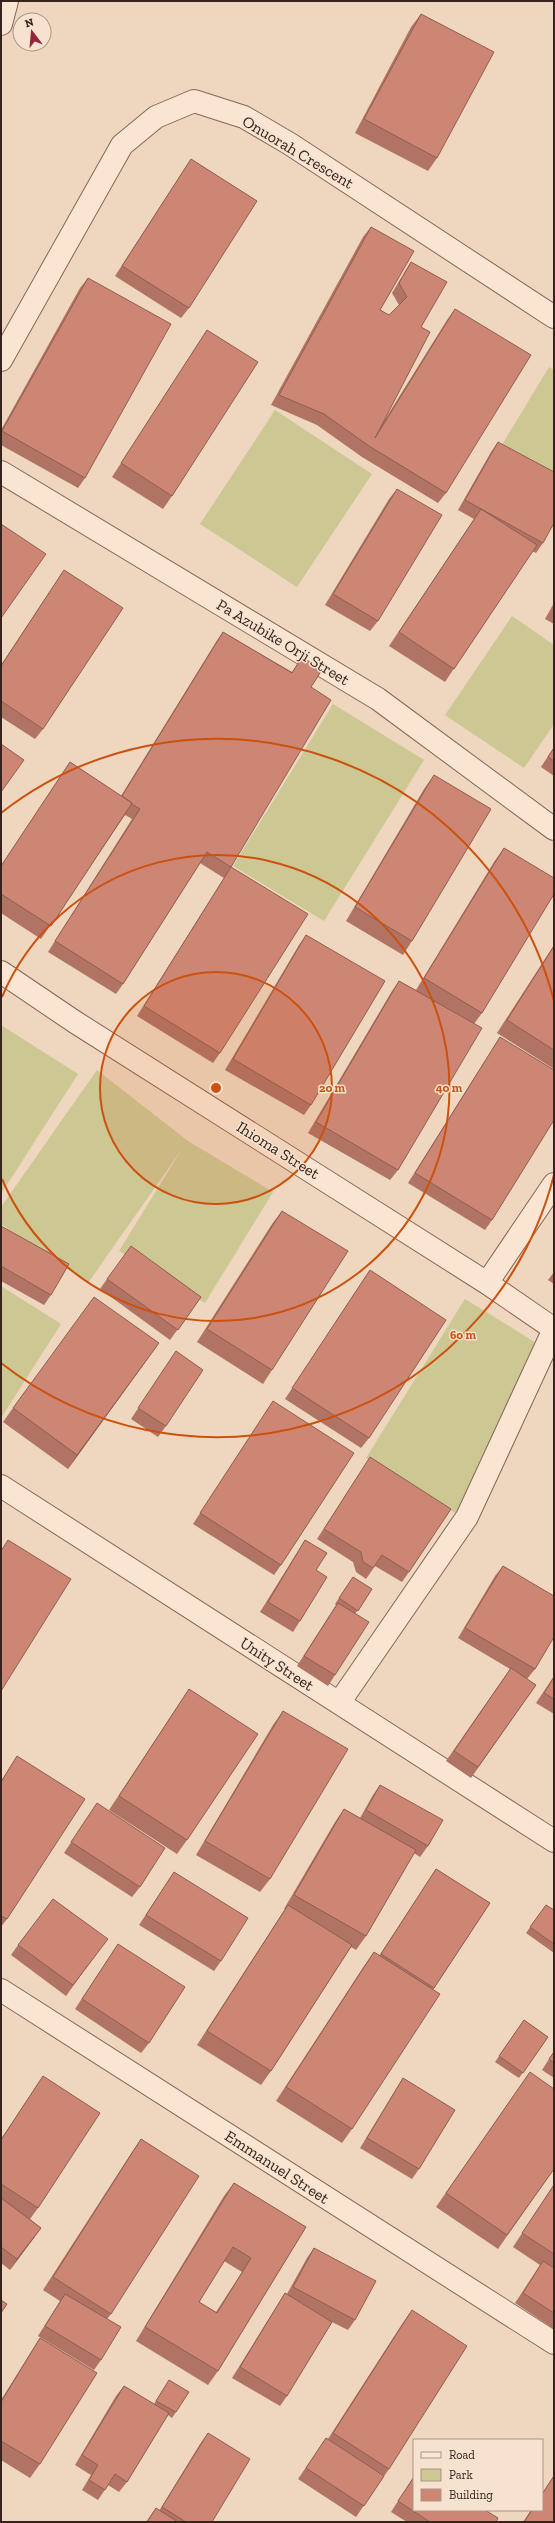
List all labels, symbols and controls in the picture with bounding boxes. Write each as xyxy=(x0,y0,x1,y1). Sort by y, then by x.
north arrow xyxy=(12,12,52,52)
text: N xyxy=(24,15,36,30)
street label: Onuorah Crescent xyxy=(239,111,357,193)
street label: Pa Azubike Orji Street xyxy=(213,595,353,689)
centre of rings xyxy=(209,1081,223,1095)
text: 20 m xyxy=(319,1081,346,1095)
text: 40 m xyxy=(436,1081,463,1095)
street label: Ihioma Street xyxy=(233,1117,323,1183)
text: 60 m xyxy=(450,1328,477,1342)
street label: Unity Street xyxy=(236,1633,318,1695)
street label: Emmanuel Street xyxy=(221,2126,333,2208)
legend xyxy=(413,2439,543,2511)
text: Road xyxy=(449,2448,475,2462)
text: Park xyxy=(449,2468,474,2482)
text: Building xyxy=(449,2488,493,2502)

